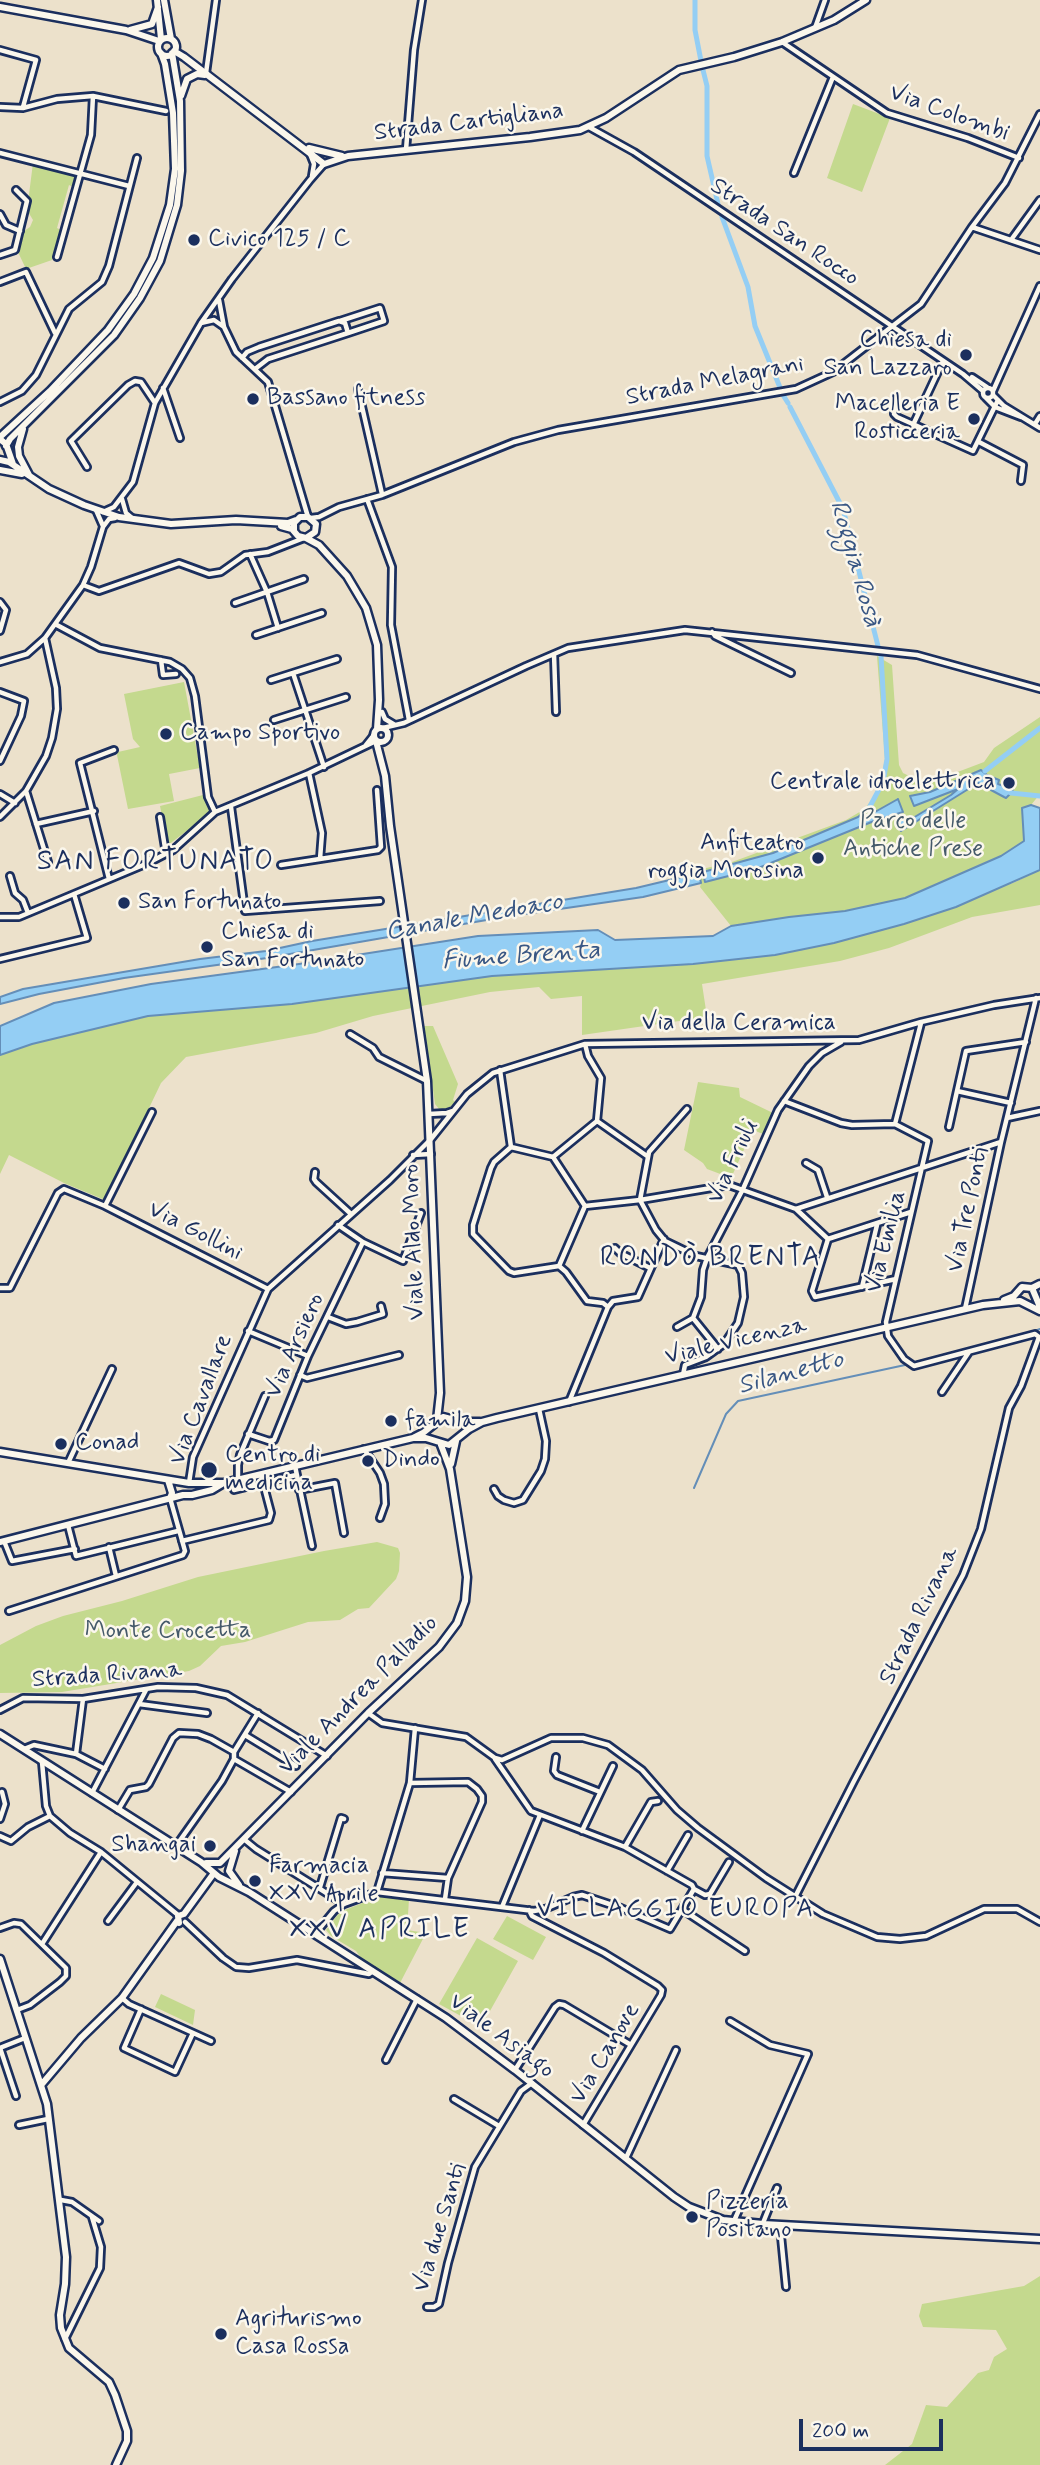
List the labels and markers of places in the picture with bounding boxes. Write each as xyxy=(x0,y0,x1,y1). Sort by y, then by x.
place label: Civico 125 / C xyxy=(208,226,350,254)
marker: Civico 125 / C xyxy=(186,232,202,248)
place label: Chiesa di San Lazzaro xyxy=(824,327,952,383)
marker: Chiesa di San Lazzaro xyxy=(958,347,974,363)
place label: Bassano fitness xyxy=(267,385,425,413)
marker: Bassano fitness xyxy=(245,391,261,407)
place label: Macelleria E Rosticceria xyxy=(835,391,960,447)
marker: Macelleria E Rosticceria xyxy=(966,411,982,427)
place label: Campo Sportivo xyxy=(180,720,340,748)
marker: Campo Sportivo xyxy=(158,726,174,742)
place label: Centrale idroelettrica xyxy=(770,769,995,797)
marker: Centrale idroelettrica xyxy=(1001,775,1017,791)
place label: Anfiteatro roggia Morosina xyxy=(648,830,804,886)
marker: Anfiteatro roggia Morosina xyxy=(810,850,826,866)
place label: San Fortunato xyxy=(138,889,281,917)
marker: San Fortunato xyxy=(116,895,132,911)
place label: Chiesa di San Fortunato xyxy=(221,919,364,975)
marker: Chiesa di San Fortunato xyxy=(199,939,215,955)
place label: famila xyxy=(405,1407,475,1435)
marker: famila xyxy=(383,1413,399,1429)
place label: Conad xyxy=(75,1430,139,1458)
marker: Conad xyxy=(53,1436,69,1452)
place label: Centro di medicina xyxy=(225,1442,321,1498)
place label: Dindo xyxy=(382,1447,440,1475)
marker: Dindo xyxy=(360,1453,376,1469)
marker: Centro di medicina xyxy=(199,1460,219,1480)
place label: Shangai xyxy=(111,1832,196,1860)
marker: Shangai xyxy=(202,1838,218,1854)
place label: Farmacia XXV Aprile xyxy=(269,1853,379,1909)
marker: Farmacia XXV Aprile xyxy=(247,1873,263,1889)
place label: Pizzeria Positano xyxy=(706,2189,791,2245)
marker: Pizzeria Positano xyxy=(684,2209,700,2225)
place label: Agriturismo Casa Rossa xyxy=(235,2306,362,2362)
marker: Agriturismo Casa Rossa xyxy=(213,2326,229,2342)

